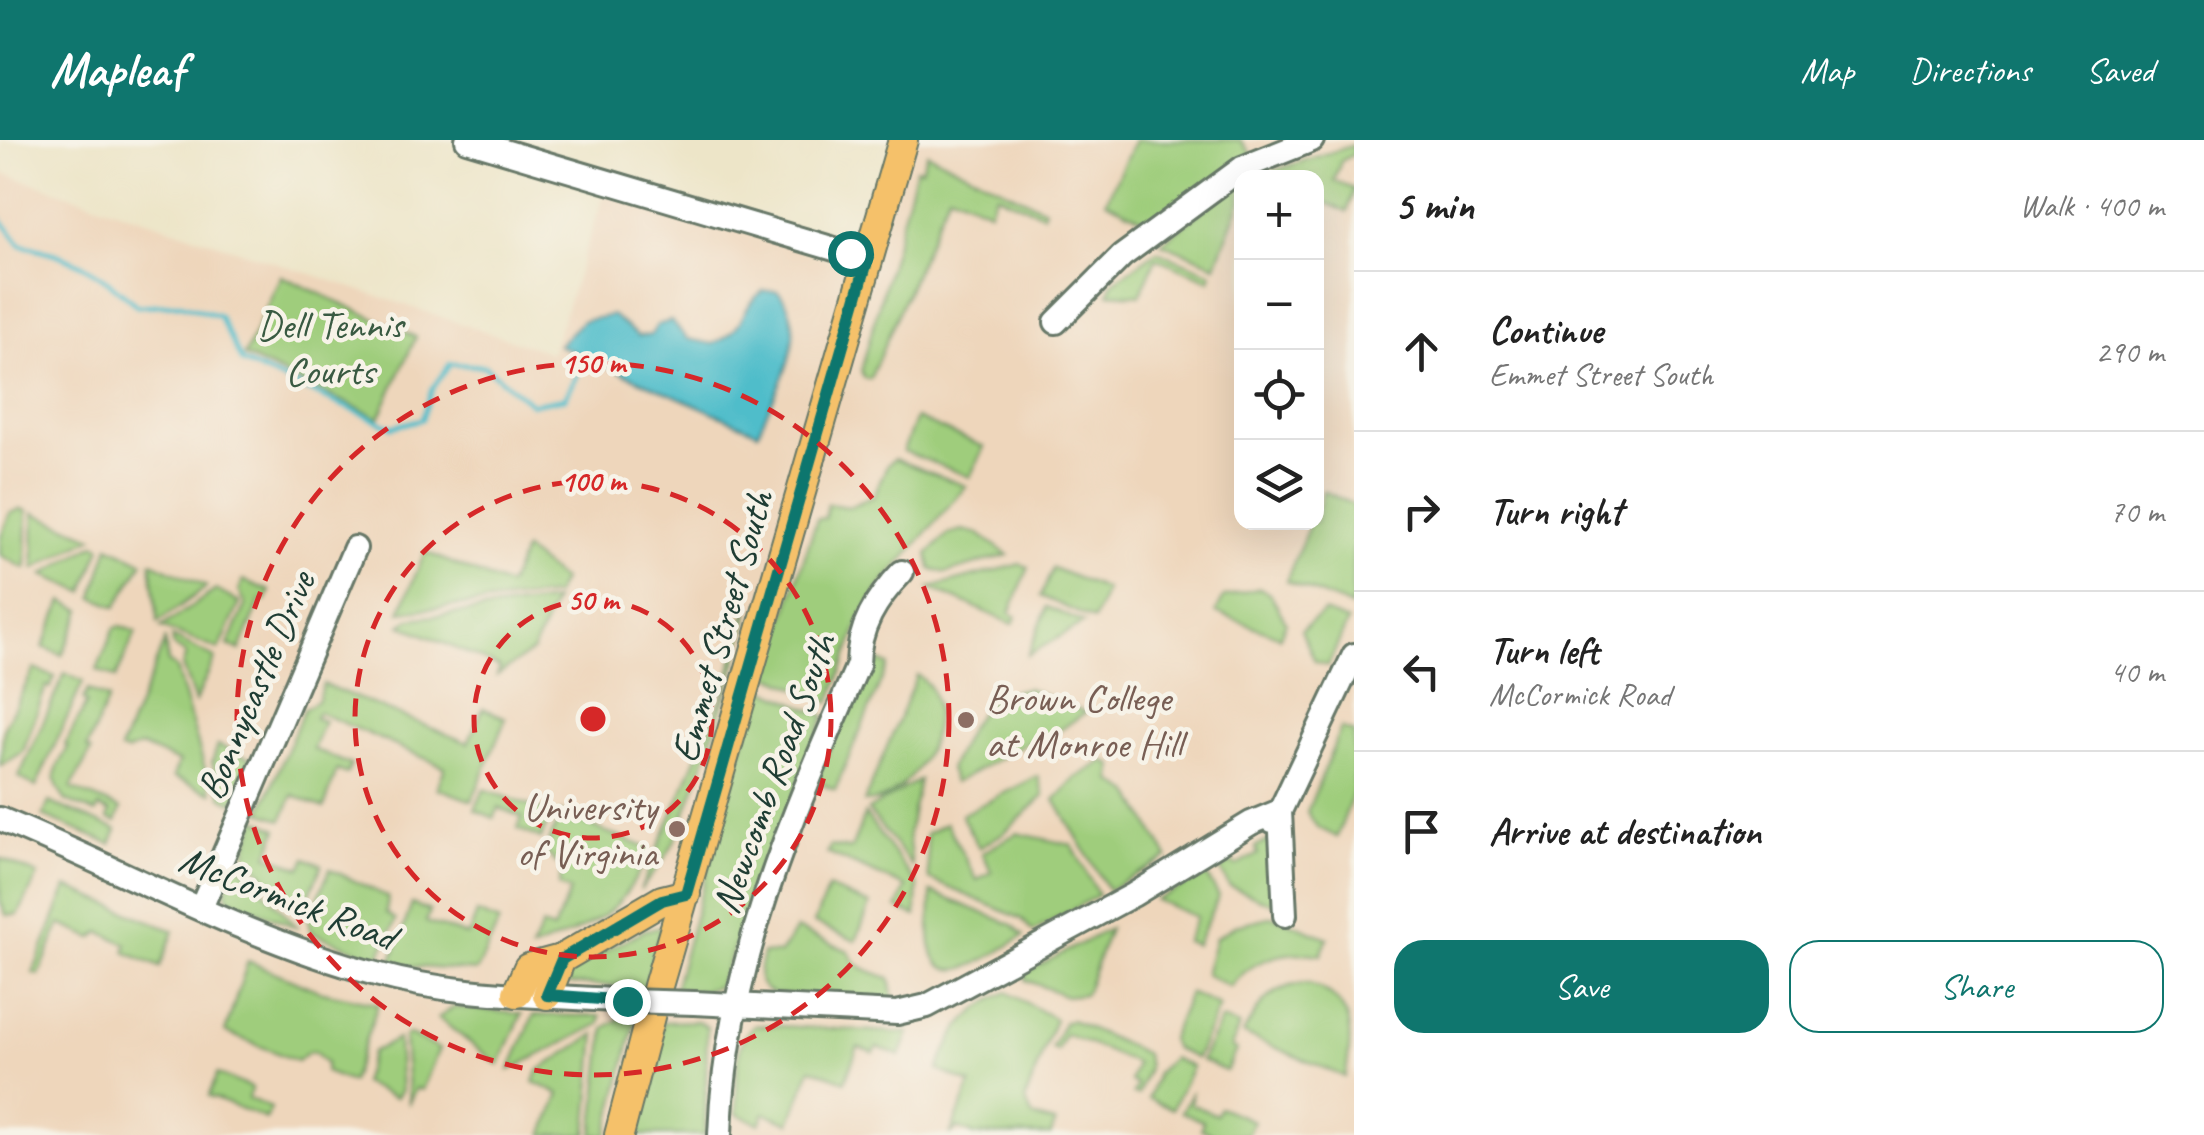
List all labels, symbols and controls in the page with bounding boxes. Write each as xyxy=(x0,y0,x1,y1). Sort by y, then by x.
text: Mapleaf xyxy=(50,40,184,100)
text: Map xyxy=(1801,48,1854,93)
text: Directions xyxy=(1909,48,2031,93)
text: Saved xyxy=(2086,48,2154,93)
map controls xyxy=(1234,170,1324,530)
button: + xyxy=(1234,170,1324,260)
text: 5 min xyxy=(1394,179,1474,232)
text: Walk · 400 m xyxy=(2020,185,2164,226)
route start xyxy=(828,231,874,277)
button: − xyxy=(1234,260,1324,350)
park label: Dell Tennis Courts xyxy=(257,300,406,396)
text: Continue xyxy=(1489,307,1603,354)
icon: ahead xyxy=(1394,324,1449,379)
text: 290 m xyxy=(2095,331,2164,372)
text: 150 m xyxy=(561,344,628,382)
button: locate xyxy=(1234,350,1324,440)
text: Emmet Street South xyxy=(1489,354,1713,395)
button: layers xyxy=(1234,440,1324,530)
text: 100 m xyxy=(561,462,628,500)
street label: Emmet Street South xyxy=(659,483,785,768)
icon: right xyxy=(1394,484,1449,539)
text: Turn right xyxy=(1489,488,1623,535)
text: 70 m xyxy=(2110,491,2164,532)
street label: Bonnycastle Drive xyxy=(186,561,327,807)
text: 50 m xyxy=(568,581,621,619)
street label: Newcomb Road South xyxy=(700,624,849,920)
text: Turn left xyxy=(1489,627,1599,674)
icon: left xyxy=(1394,644,1449,699)
text: 40 m xyxy=(2110,651,2164,692)
place label: Brown College at Monroe Hill xyxy=(986,673,1188,769)
text: McCormick Road xyxy=(1489,674,1671,715)
centre of rings xyxy=(575,701,611,737)
marker: Brown College at Monroe Hill xyxy=(955,709,977,731)
place label: University of Virginia xyxy=(517,782,660,878)
icon: arrive xyxy=(1394,804,1449,859)
text: Arrive at destination xyxy=(1489,808,1761,855)
marker: University of Virginia xyxy=(666,818,688,840)
street label: McCormick Road xyxy=(172,834,408,964)
button: Save xyxy=(1394,940,1769,1033)
button: Share xyxy=(1789,940,2164,1033)
route end xyxy=(605,979,651,1025)

